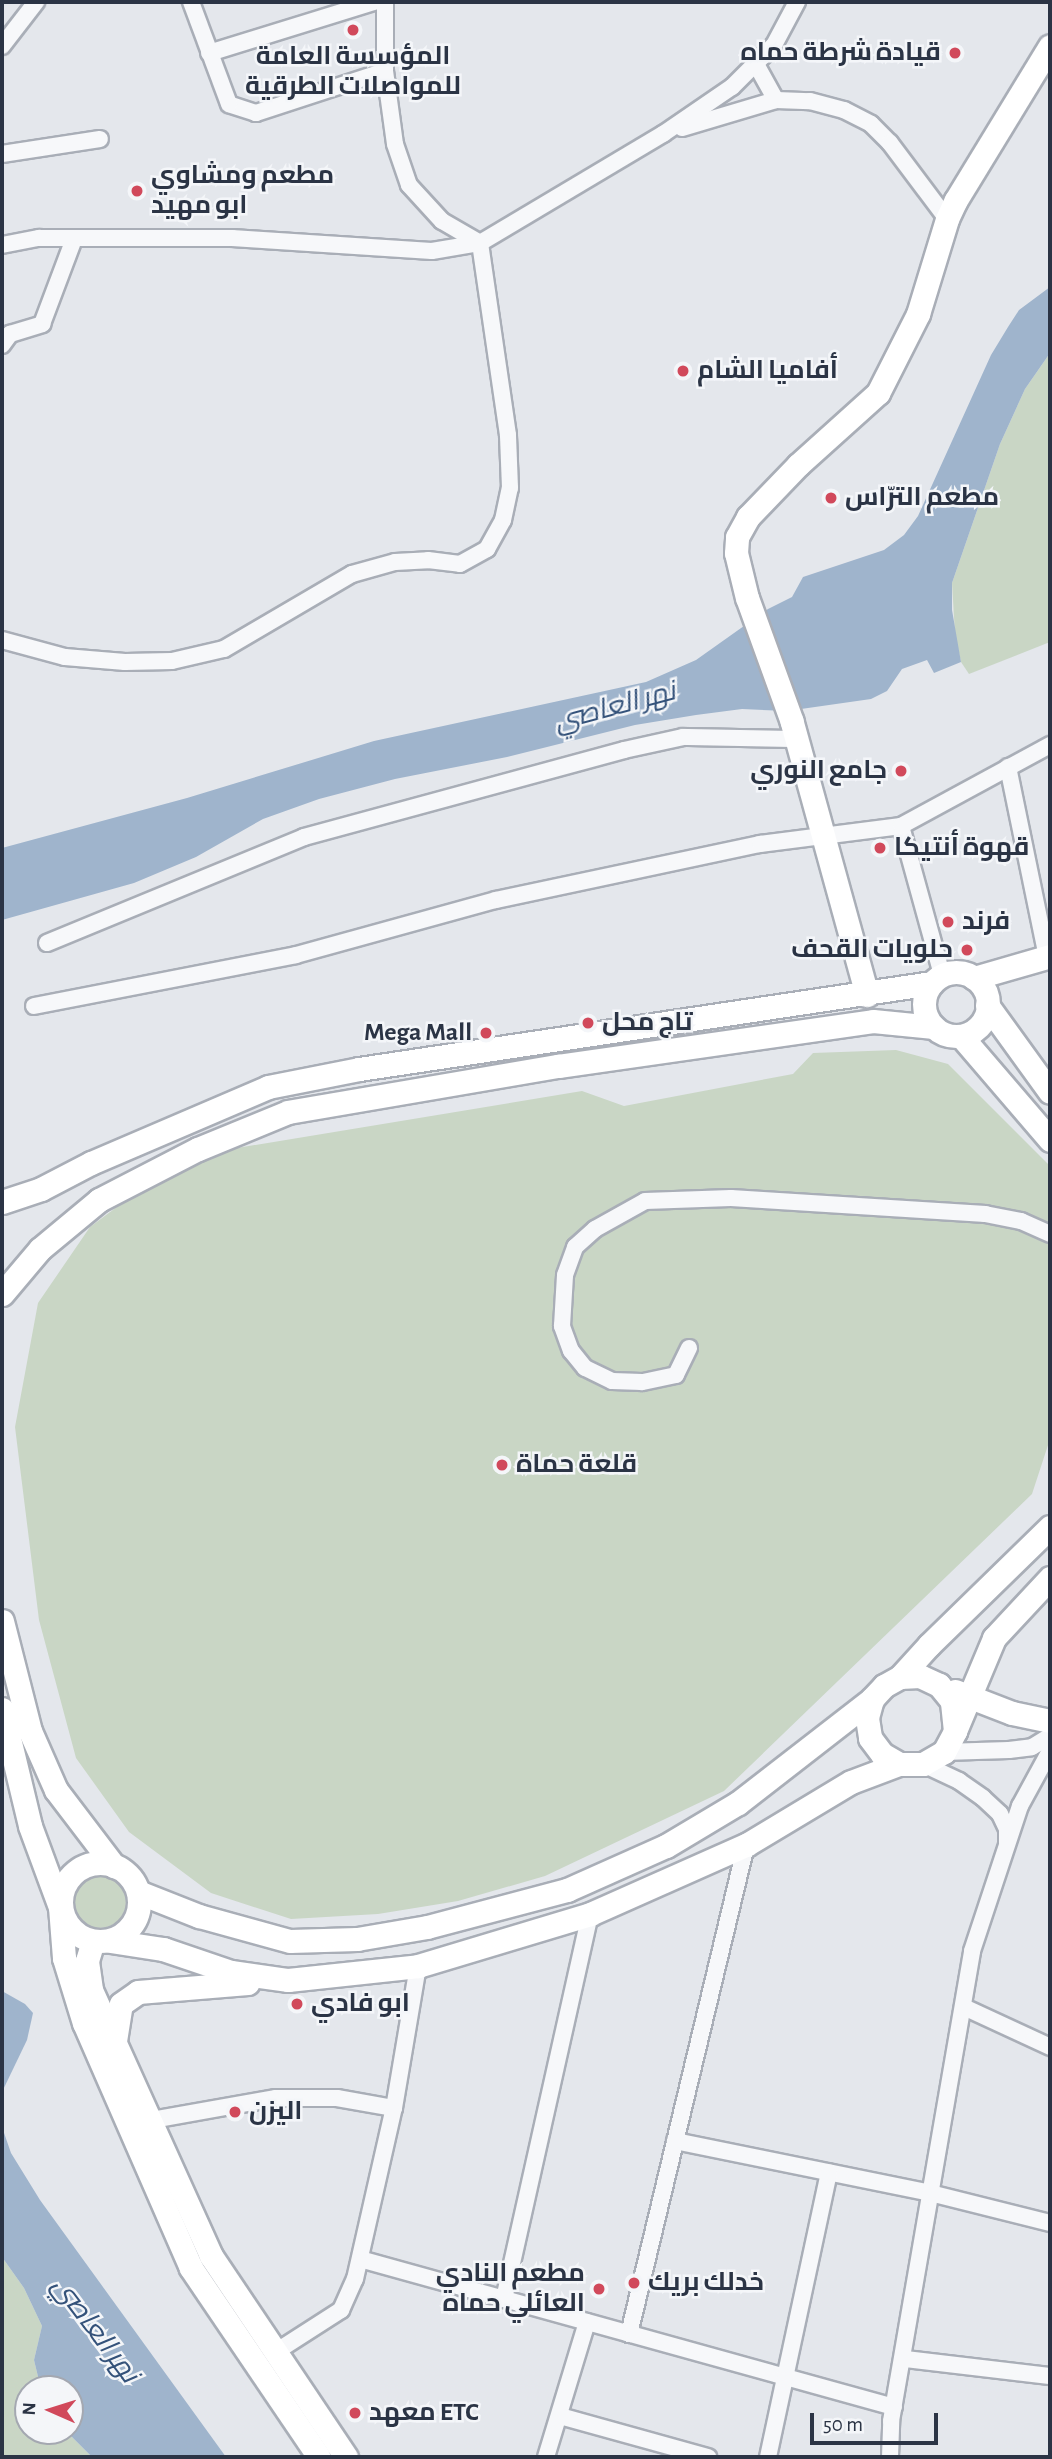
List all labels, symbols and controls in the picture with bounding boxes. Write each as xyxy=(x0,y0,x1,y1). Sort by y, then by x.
marker: المؤسسة العامة للمواصلات الطرقية xyxy=(345,22,361,38)
place label: قيادة شرطة حماه xyxy=(740,37,941,69)
place label: المؤسسة العامة للمواصلات الطرقية xyxy=(245,41,461,102)
marker: قيادة شرطة حماه xyxy=(947,45,963,61)
place label: مطعم ومشاوي ابو مهيد xyxy=(151,160,334,222)
marker: مطعم ومشاوي ابو مهيد xyxy=(129,183,145,199)
place label: أفاميا الشام xyxy=(697,355,838,387)
marker: أفاميا الشام xyxy=(675,363,691,379)
place label: مطعم الترّاس xyxy=(845,482,999,514)
marker: مطعم الترّاس xyxy=(823,490,839,506)
water label: نهر العاصي xyxy=(551,675,679,739)
place label: جامع النوري xyxy=(750,755,887,787)
marker: جامع النوري xyxy=(893,763,909,779)
place label: قهوة أنتيكا xyxy=(894,832,1029,864)
marker: قهوة أنتيكا xyxy=(872,840,888,856)
place label: فرند xyxy=(962,906,1010,938)
marker: فرند xyxy=(940,914,956,930)
place label: حلويات القحف xyxy=(791,934,953,966)
marker: حلويات القحف xyxy=(959,942,975,958)
place label: تاج محل xyxy=(602,1007,693,1039)
marker: تاج محل xyxy=(580,1015,596,1031)
place label: Mega Mall xyxy=(364,1017,472,1049)
marker: Mega Mall xyxy=(478,1025,494,1041)
place label: قلعة حماة xyxy=(516,1449,637,1481)
marker: قلعة حماة xyxy=(494,1457,510,1473)
place label: ابو فادي xyxy=(311,1988,410,2020)
marker: ابو فادي xyxy=(289,1996,305,2012)
place label: اليزن xyxy=(249,2096,302,2128)
marker: اليزن xyxy=(227,2104,243,2120)
place label: مطعم النادي العائلي حماه xyxy=(436,2258,585,2320)
place label: خدلك بريك xyxy=(648,2267,764,2299)
water label: نهر العاصي xyxy=(44,2270,146,2390)
marker: خدلك بريك xyxy=(626,2275,642,2291)
marker: مطعم النادي العائلي حماه xyxy=(591,2281,607,2297)
north arrow xyxy=(14,2375,84,2445)
place label: معهد ETC xyxy=(369,2397,479,2429)
scale bar xyxy=(814,2400,942,2444)
text: N xyxy=(20,2402,39,2416)
marker: معهد ETC xyxy=(347,2405,363,2421)
text: 50 m xyxy=(823,2414,863,2435)

